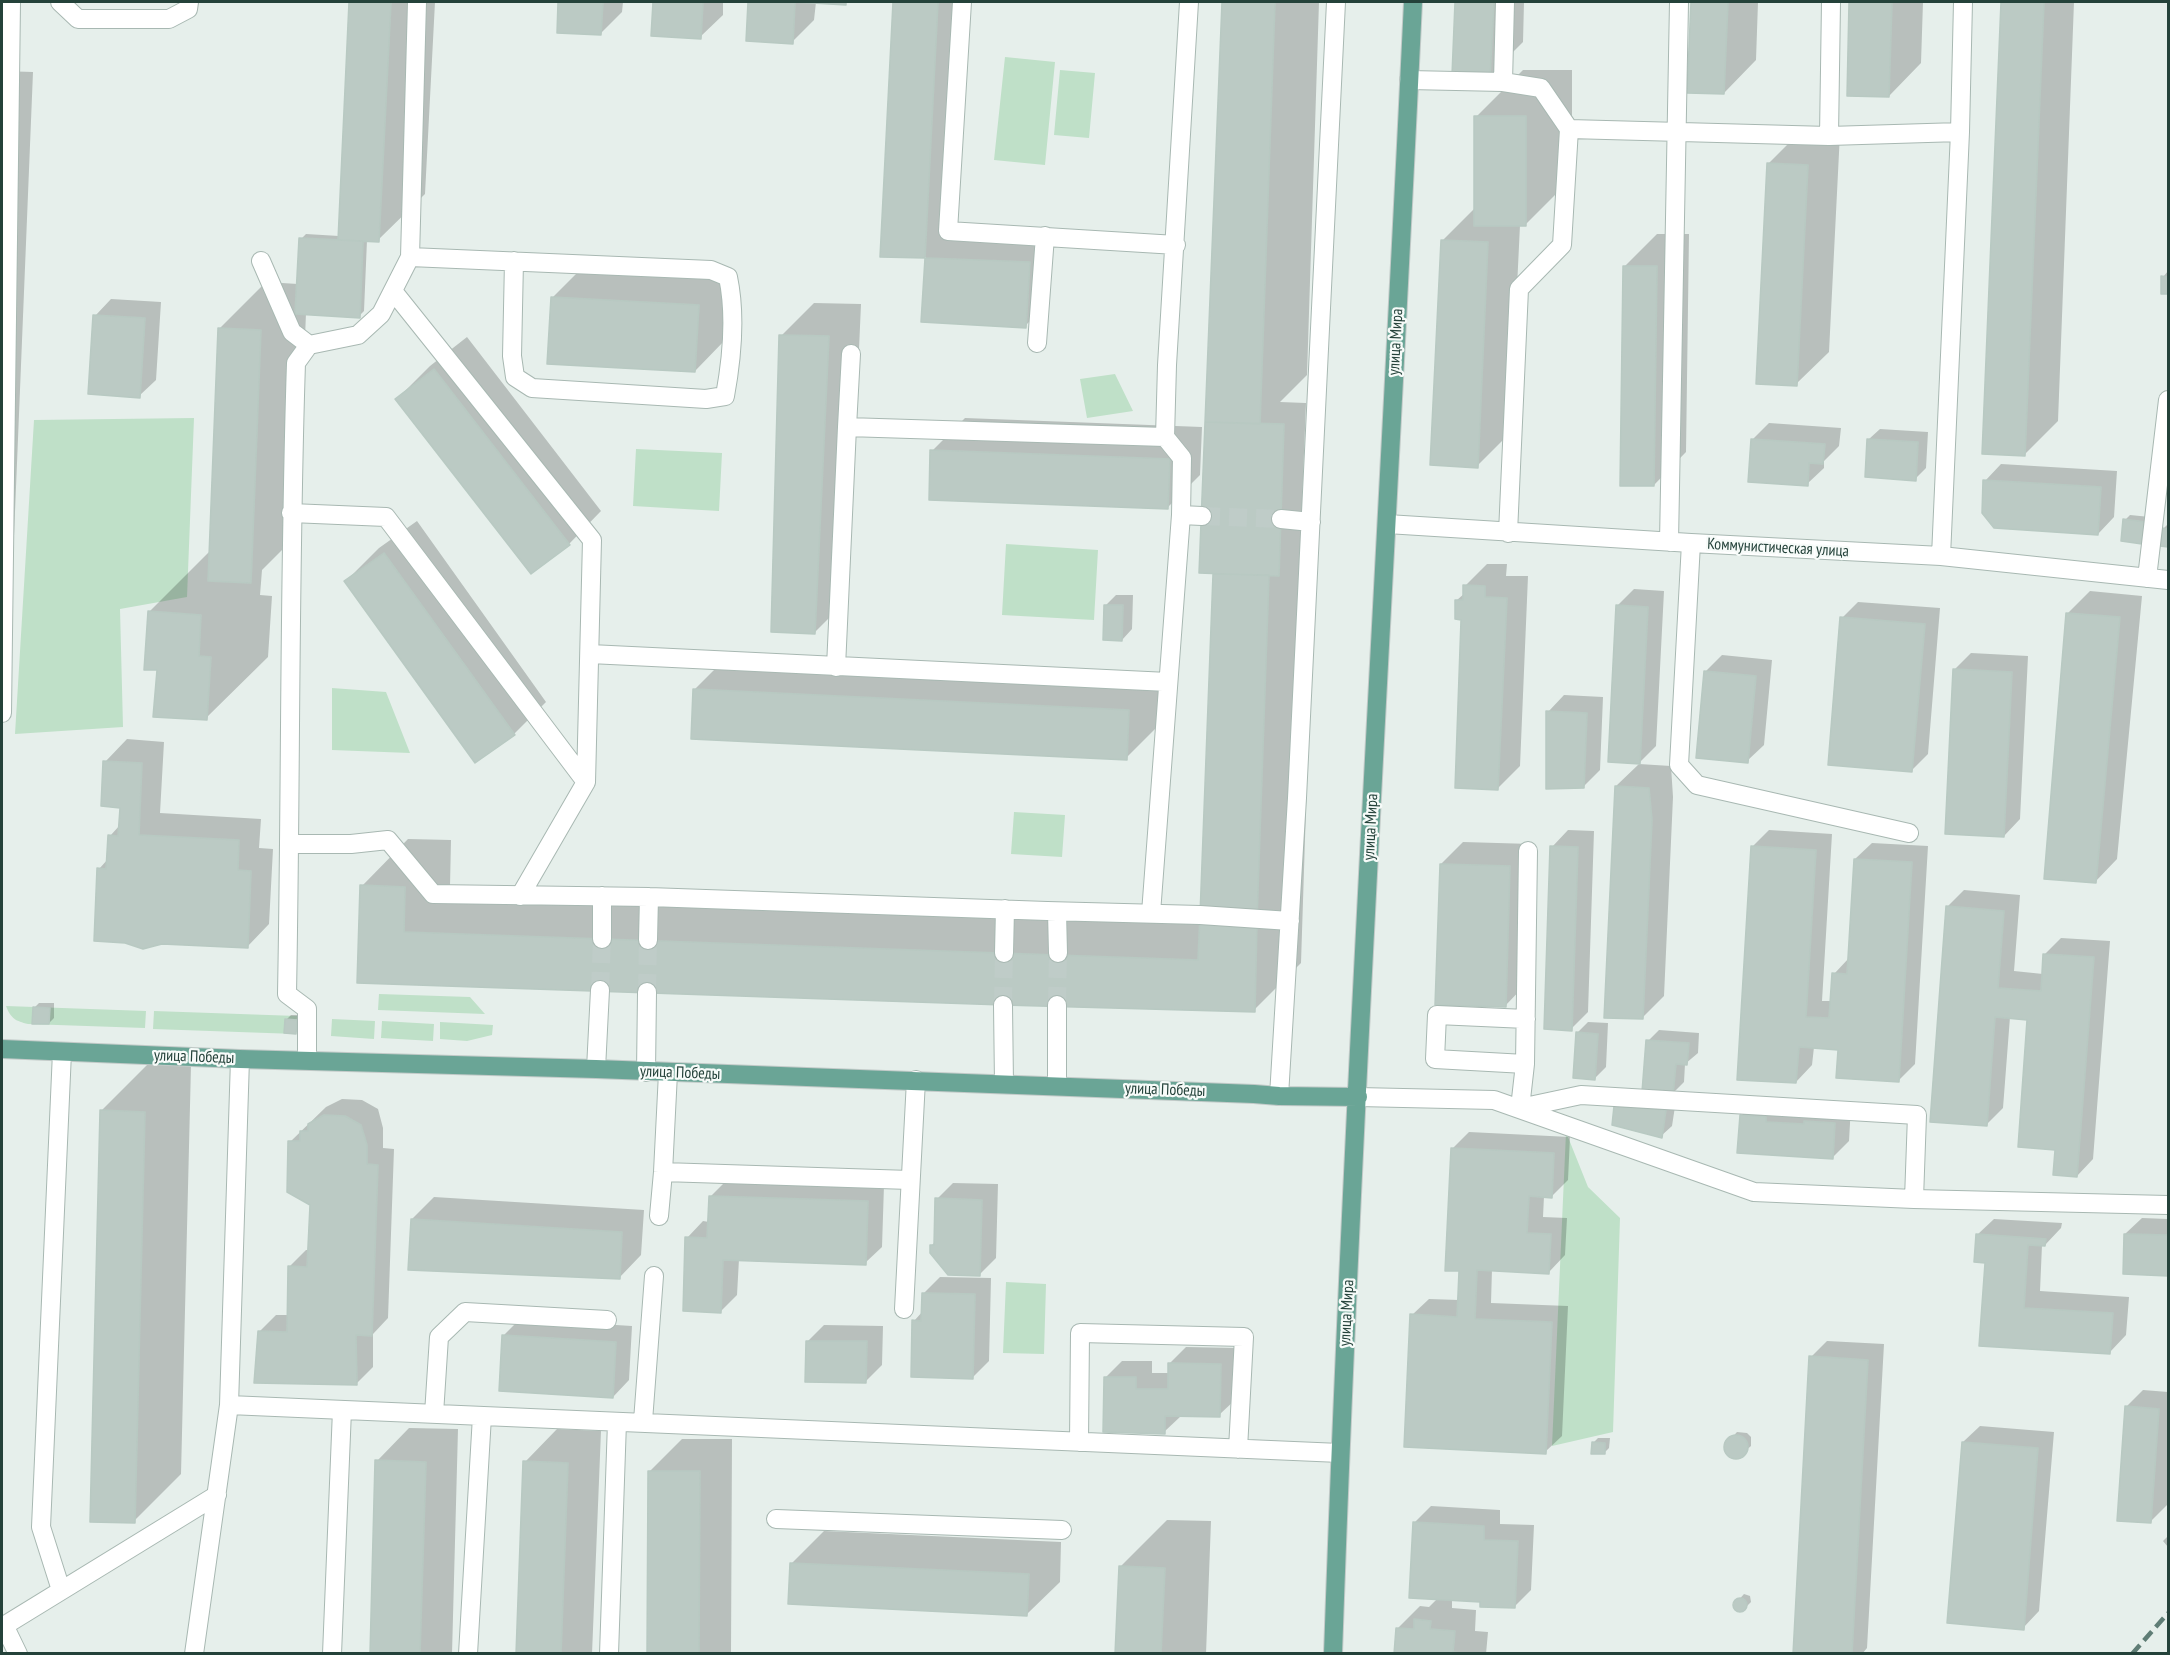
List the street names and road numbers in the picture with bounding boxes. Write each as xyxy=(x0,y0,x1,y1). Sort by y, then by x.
street label: улица Мира xyxy=(1385,308,1407,376)
street label: Коммунистическая улица xyxy=(1707,535,1849,561)
street label: улица Мира xyxy=(1360,793,1382,861)
street label: улица Победы xyxy=(153,1046,235,1068)
street label: улица Победы xyxy=(639,1062,721,1084)
street label: улица Победы xyxy=(1124,1079,1206,1101)
street label: улица Мира xyxy=(1336,1279,1358,1347)

